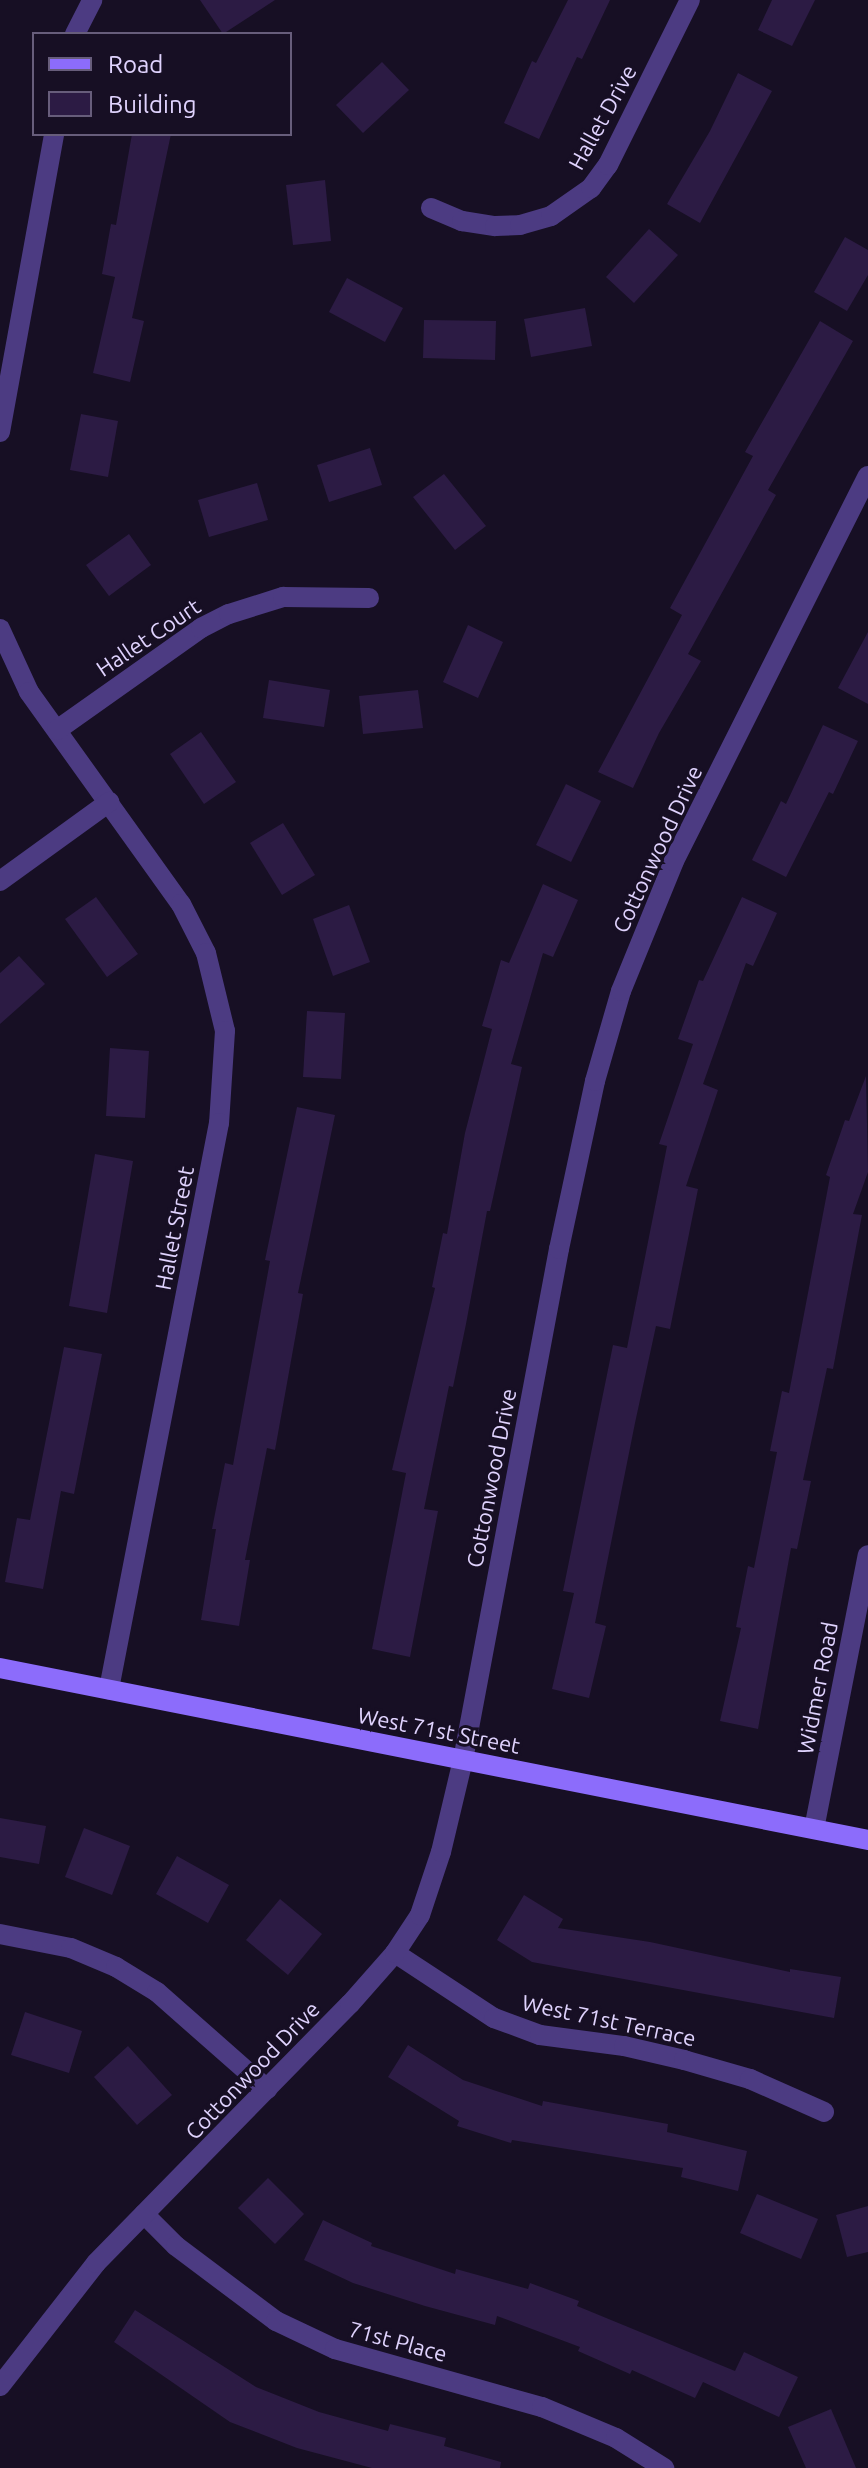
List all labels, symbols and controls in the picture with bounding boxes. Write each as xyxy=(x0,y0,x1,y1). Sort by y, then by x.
legend xyxy=(32,32,292,136)
text: Road xyxy=(108,51,163,78)
street label: Hallet Drive xyxy=(562,60,642,174)
text: Building xyxy=(108,91,196,118)
street label: Hallet Court xyxy=(91,593,205,681)
street label: Cottonwood Drive xyxy=(607,761,707,937)
street label: Hallet Street xyxy=(149,1164,199,1292)
street label: Cottonwood Drive xyxy=(461,1386,521,1570)
street label: Widmer Road xyxy=(791,1620,843,1756)
street label: West 71st Street xyxy=(356,1701,522,1759)
street label: West 71st Terrace xyxy=(520,1989,698,2051)
street label: Cottonwood Drive xyxy=(179,1995,325,2145)
street label: 71st Place xyxy=(346,2315,450,2367)

